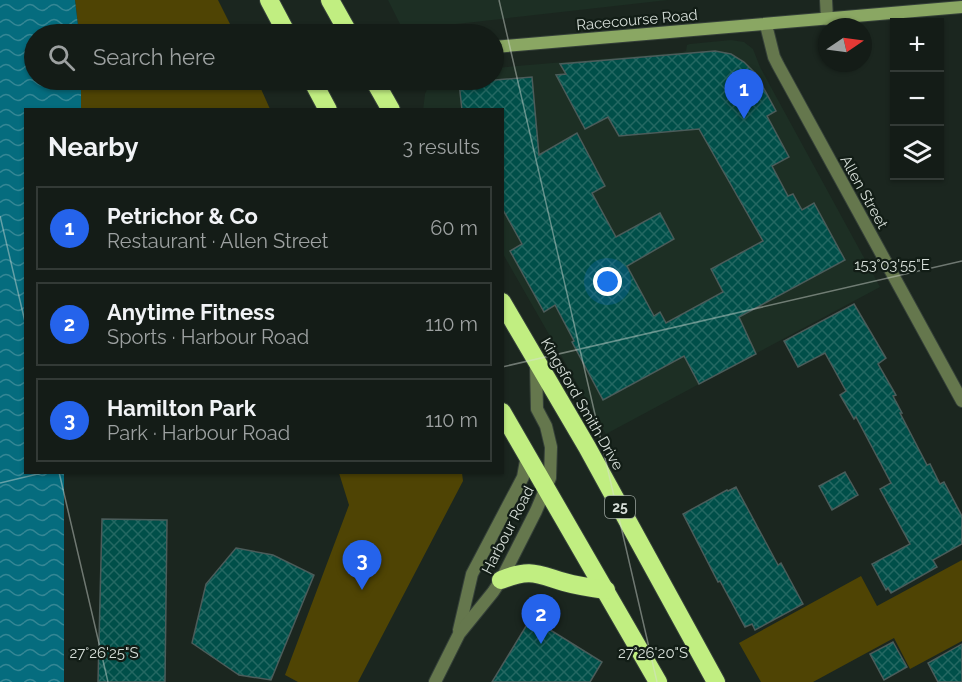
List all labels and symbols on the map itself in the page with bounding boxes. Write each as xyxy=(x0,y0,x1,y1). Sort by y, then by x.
street label: Racecourse Road xyxy=(575,6,699,34)
north arrow xyxy=(818,18,872,72)
pin: 1 xyxy=(724,70,764,119)
street label: Allen Street xyxy=(836,152,892,232)
text: 153°03'55"E xyxy=(854,256,930,274)
your location xyxy=(593,267,622,296)
street label: Kingsford Smith Drive xyxy=(537,335,627,473)
street label: Harbour Road xyxy=(478,483,538,577)
road number: 25 xyxy=(605,496,635,518)
pin: 3 xyxy=(342,540,382,590)
pin: 2 xyxy=(522,594,560,644)
text: 27°26'25"S xyxy=(69,644,139,662)
text: 27°26'20"S xyxy=(618,644,688,662)

